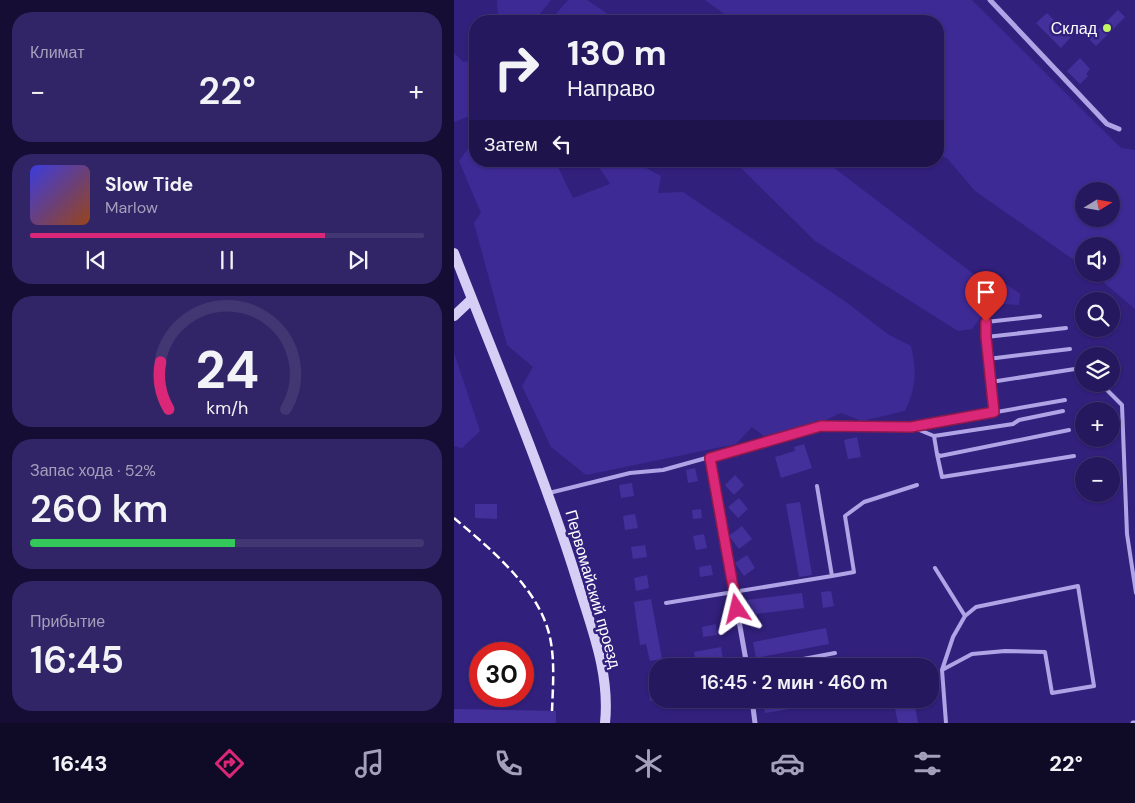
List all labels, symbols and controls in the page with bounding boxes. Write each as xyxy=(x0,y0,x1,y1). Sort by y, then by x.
place label: Склад xyxy=(1051,18,1098,39)
marker: Склад xyxy=(1101,22,1113,34)
text: 130 m xyxy=(567,30,667,76)
icon: right xyxy=(484,35,549,100)
text: Климат xyxy=(30,42,84,63)
text: 22° xyxy=(198,66,256,116)
text: − xyxy=(30,73,45,110)
text: + xyxy=(409,73,424,110)
text: Направо xyxy=(567,74,655,103)
icon: left xyxy=(548,130,576,158)
text: Затем xyxy=(484,132,538,157)
text: Slow Tide xyxy=(105,172,193,197)
north arrow xyxy=(1075,182,1120,228)
map controls xyxy=(1075,182,1120,502)
text: Marlow xyxy=(105,197,158,218)
button: sound xyxy=(1075,237,1120,282)
icon: previous xyxy=(82,246,110,274)
icon: pause xyxy=(213,246,241,274)
icon: next xyxy=(344,246,372,274)
pin xyxy=(965,271,1007,322)
icon: arrive xyxy=(972,278,1000,306)
button: search xyxy=(1075,292,1120,337)
text: 24 xyxy=(195,336,259,404)
button: layers xyxy=(1075,347,1120,392)
text: km/h xyxy=(206,396,248,420)
button: + xyxy=(1075,402,1120,447)
button: − xyxy=(1075,457,1120,502)
text: Запас хода · 52% xyxy=(30,460,156,481)
text: 260 km xyxy=(30,484,168,534)
street label: Первомайский проезд xyxy=(560,507,626,671)
position arrow xyxy=(710,582,762,634)
text: Прибытие xyxy=(30,611,105,632)
text: 16:45 xyxy=(30,635,124,685)
speed limit sign: 30 xyxy=(469,642,534,707)
text: 16:45 · 2 мин · 460 m xyxy=(700,670,888,695)
icon: directions xyxy=(212,746,247,781)
icon: music xyxy=(352,746,387,781)
icon: phone xyxy=(491,746,526,781)
icon: climate xyxy=(631,746,666,781)
icon: car xyxy=(770,746,805,781)
icon: filters xyxy=(910,746,945,781)
text: 16:43 xyxy=(52,749,107,778)
text: 22° xyxy=(1049,749,1083,778)

